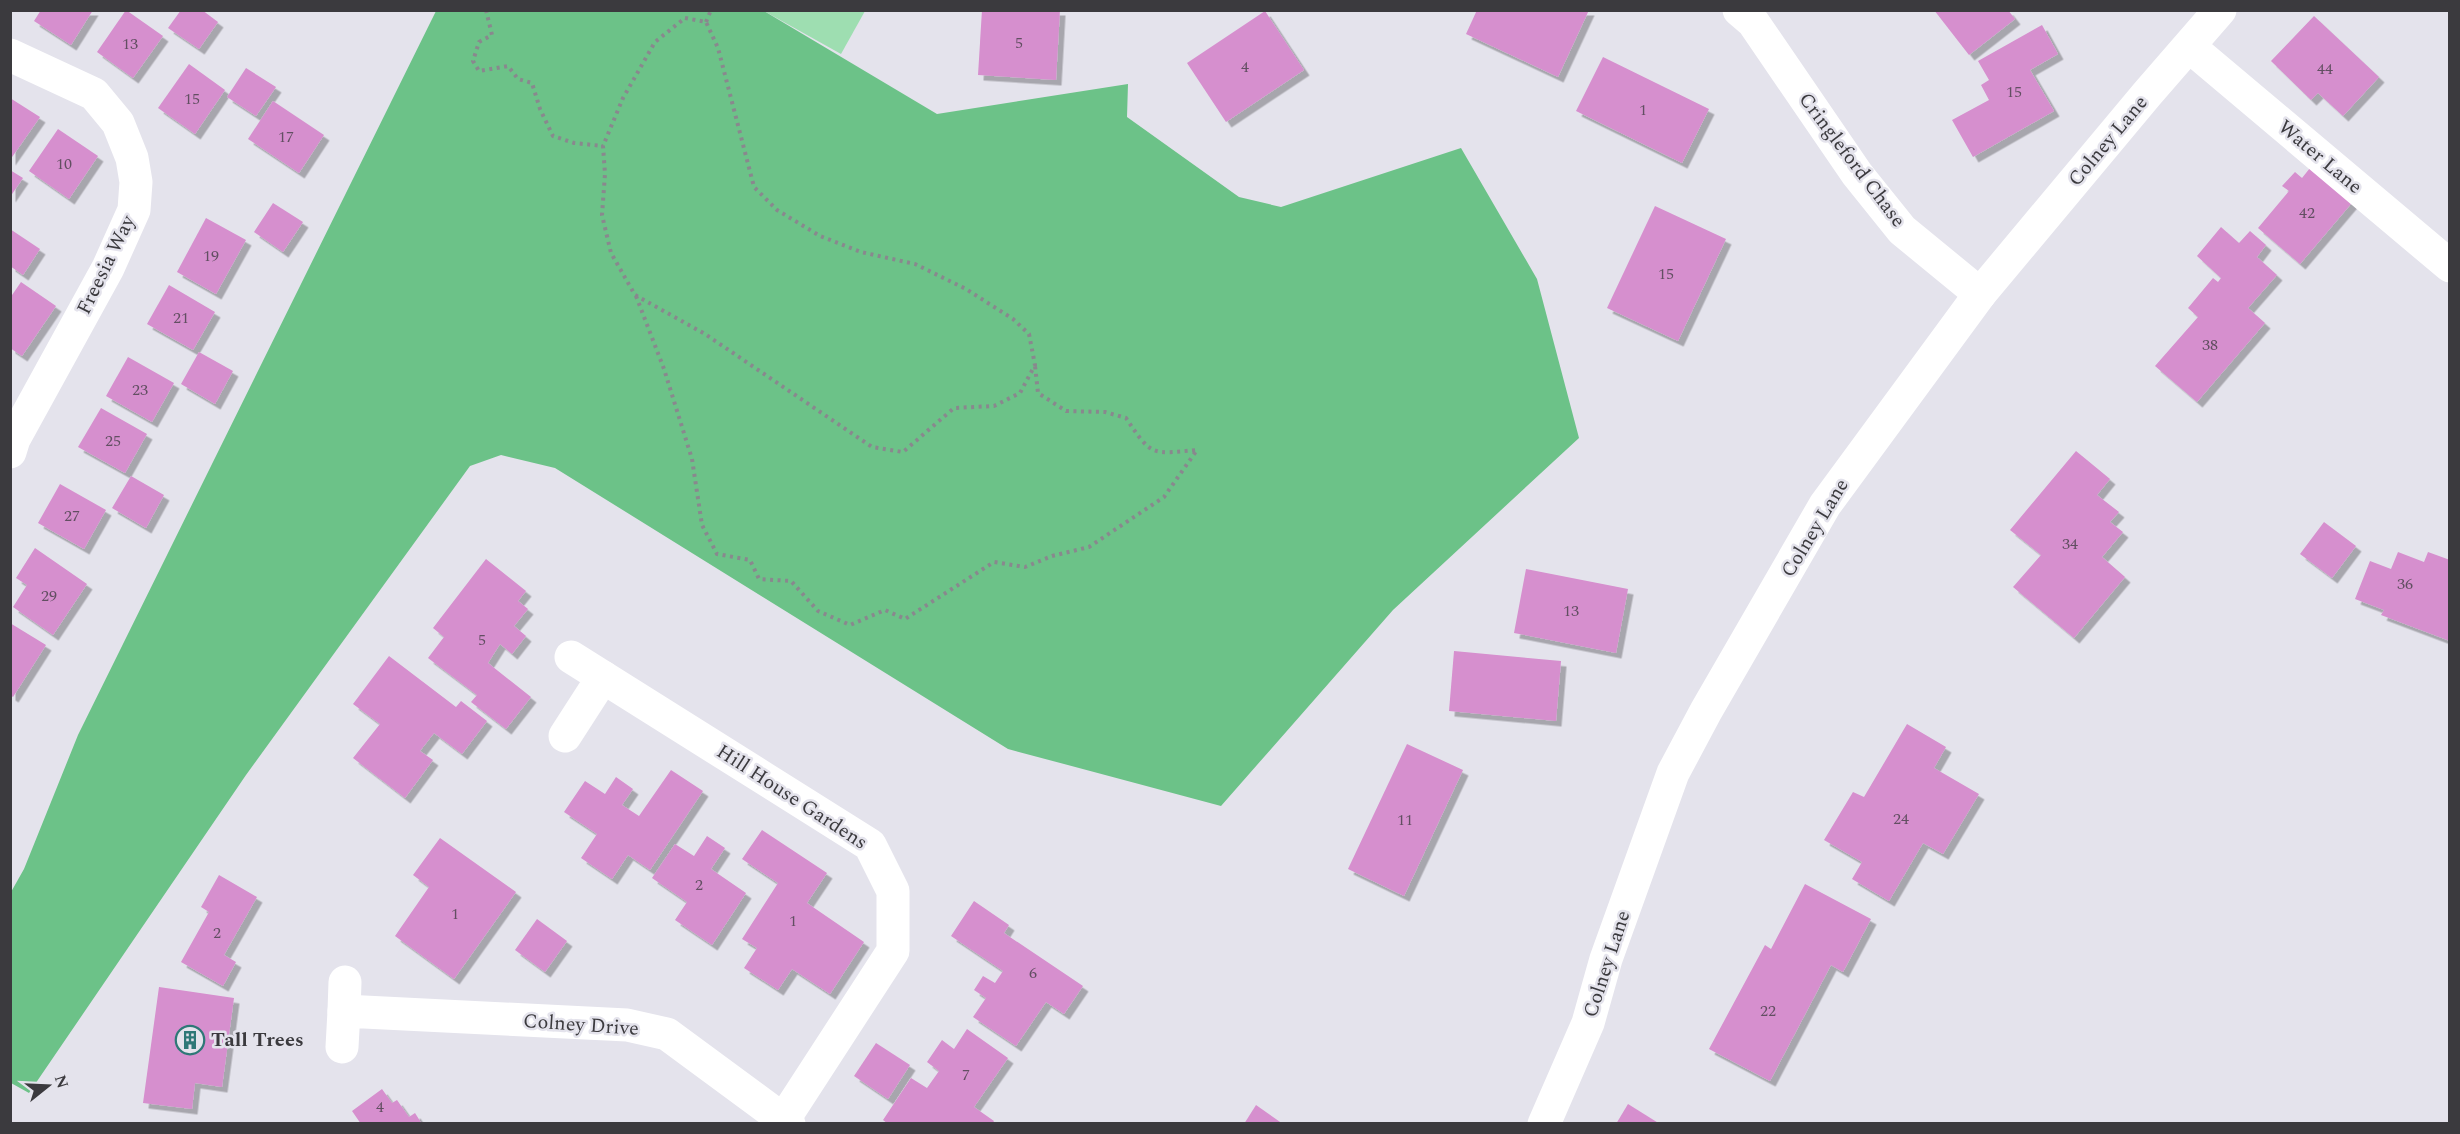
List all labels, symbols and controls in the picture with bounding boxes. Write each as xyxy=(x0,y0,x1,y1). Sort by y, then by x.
house number: 5 xyxy=(1015,31,1023,55)
house number: 13 xyxy=(122,32,138,56)
house number: 4 xyxy=(1241,55,1249,79)
house number: 44 xyxy=(2317,57,2333,81)
house number: 15 xyxy=(2006,80,2022,104)
street label: Cringleford Chase xyxy=(1791,86,1913,234)
house number: 15 xyxy=(184,87,200,111)
street label: Colney Lane xyxy=(2061,89,2155,193)
house number: 1 xyxy=(1639,98,1647,122)
street label: Water Lane xyxy=(2271,113,2369,201)
house number: 17 xyxy=(278,125,294,149)
house number: 10 xyxy=(56,152,72,176)
house number: 42 xyxy=(2299,201,2315,225)
street label: Freesia Way xyxy=(69,209,144,320)
house number: 19 xyxy=(203,244,219,268)
house number: 15 xyxy=(1658,262,1674,286)
house number: 21 xyxy=(173,306,189,330)
house number: 38 xyxy=(2202,333,2218,357)
house number: 23 xyxy=(132,378,148,402)
house number: 25 xyxy=(105,429,121,453)
street label: Colney Lane xyxy=(1774,473,1856,583)
house number: 27 xyxy=(64,504,80,528)
house number: 34 xyxy=(2062,532,2078,556)
house number: 36 xyxy=(2397,572,2413,596)
house number: 29 xyxy=(41,584,57,608)
house number: 13 xyxy=(1563,599,1579,623)
house number: 5 xyxy=(478,628,486,652)
street label: Hill House Gardens xyxy=(710,737,874,857)
house number: 24 xyxy=(1893,807,1909,831)
house number: 11 xyxy=(1397,808,1413,832)
house number: 2 xyxy=(695,873,703,897)
house number: 1 xyxy=(451,902,459,926)
street label: Colney Lane xyxy=(1576,907,1638,1021)
house number: 1 xyxy=(789,909,797,933)
house number: 2 xyxy=(213,921,221,945)
house number: 6 xyxy=(1029,961,1037,985)
house number: 22 xyxy=(1760,999,1776,1023)
street label: Colney Drive xyxy=(522,1006,640,1044)
building icon: Tall Trees xyxy=(174,1024,206,1056)
place label: Tall Trees xyxy=(211,1025,304,1055)
north arrow xyxy=(18,1056,78,1116)
house number: 7 xyxy=(962,1063,970,1087)
text: N xyxy=(48,1072,75,1092)
house number: 4 xyxy=(376,1095,384,1119)

